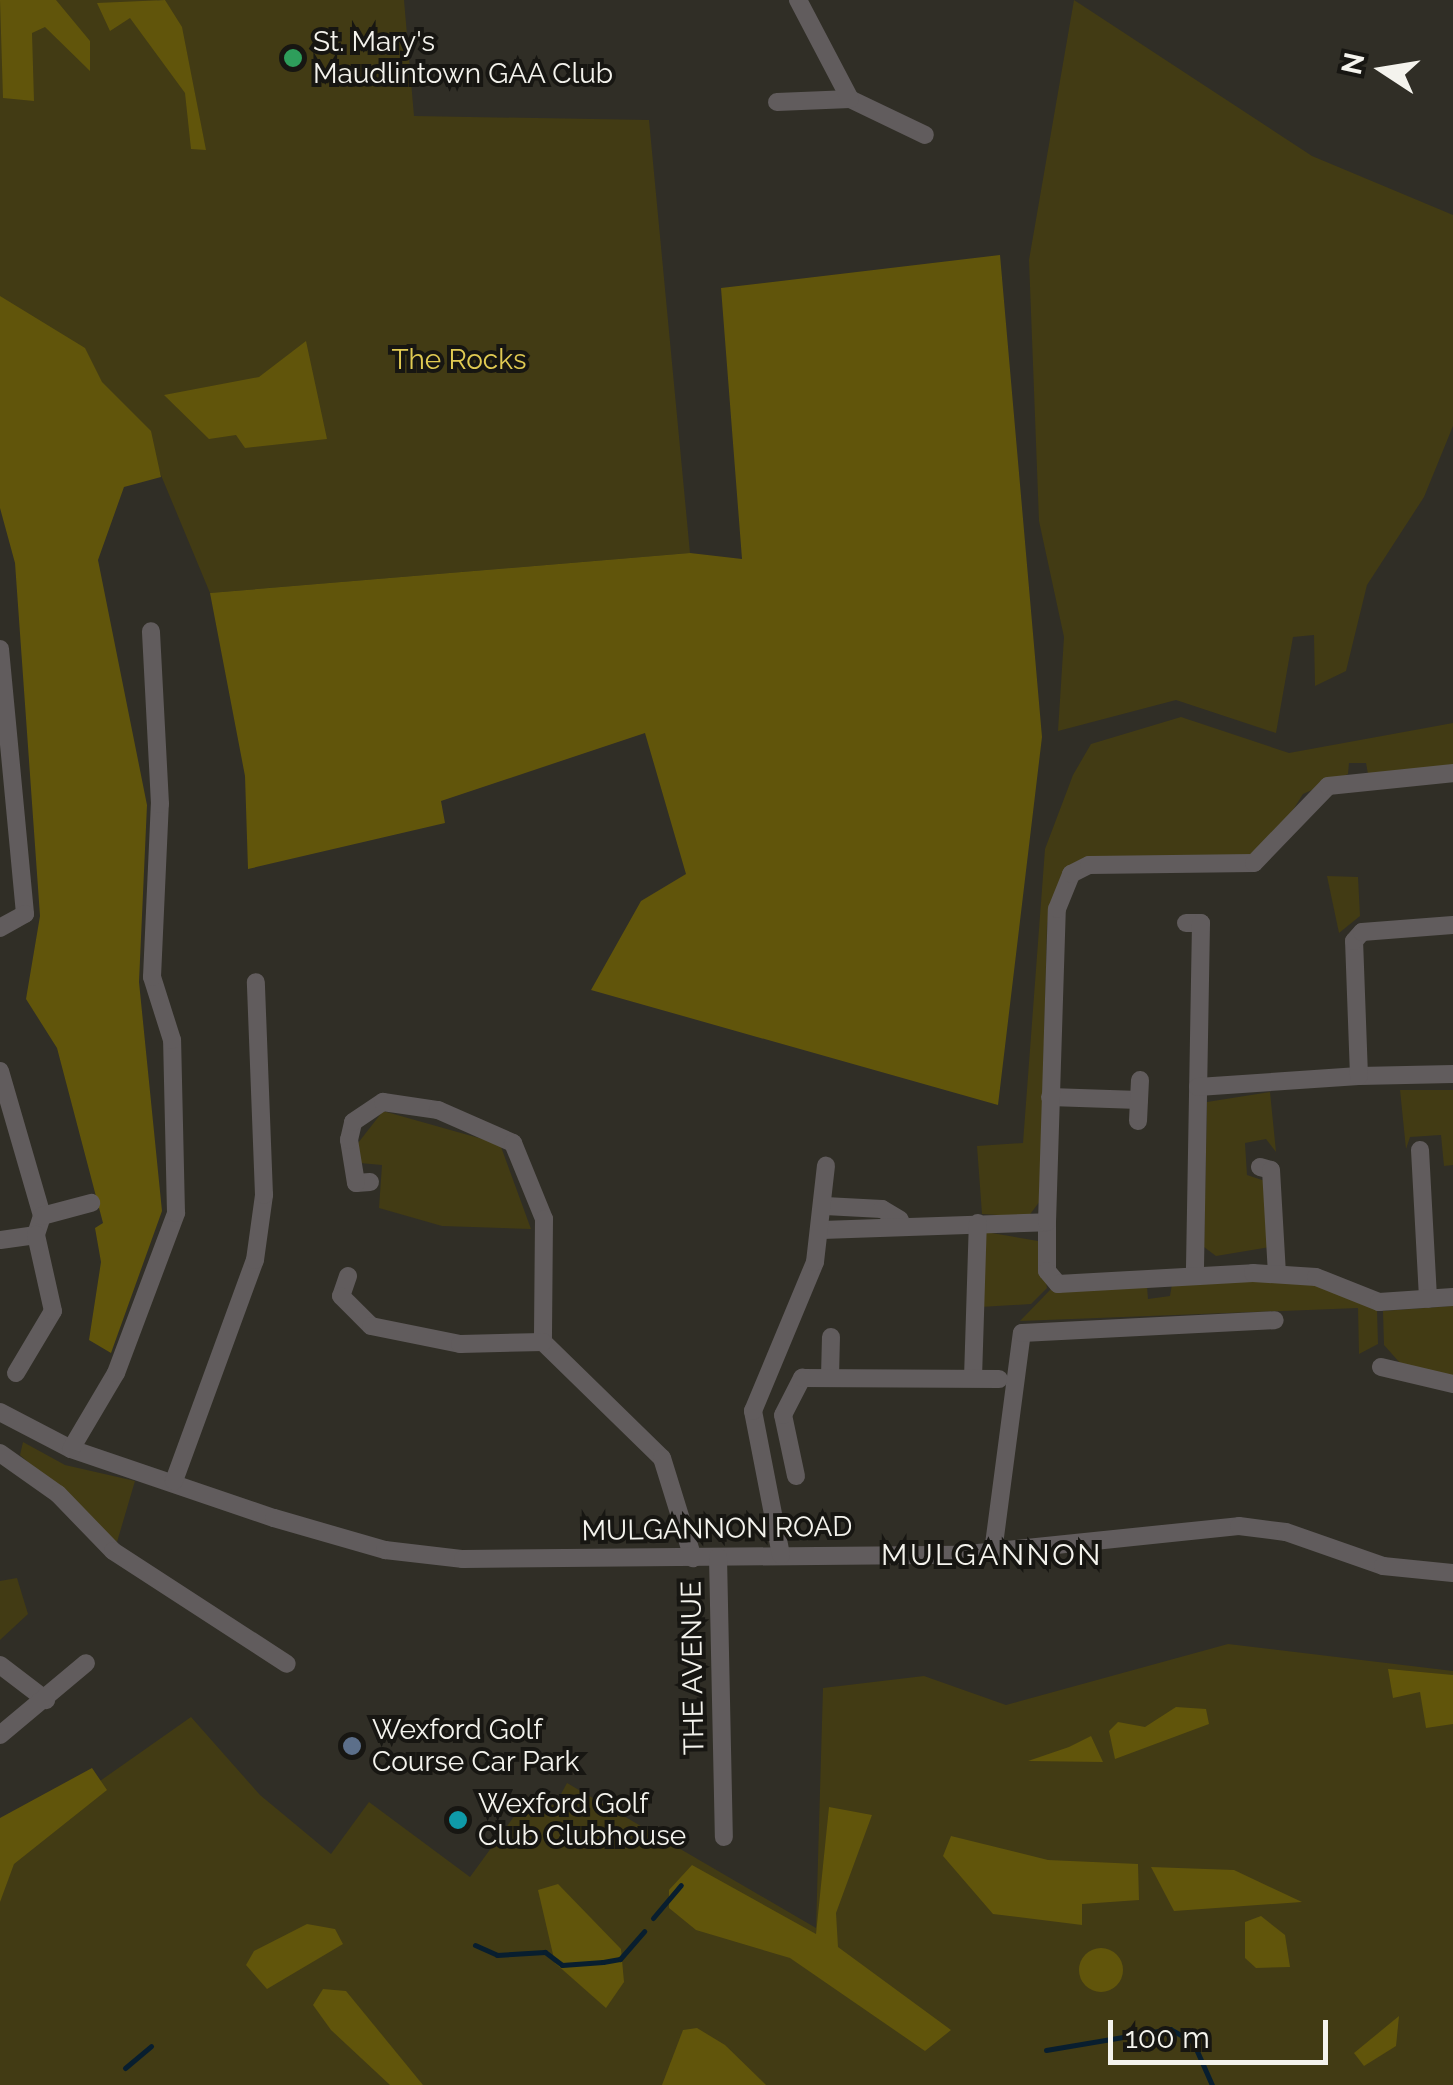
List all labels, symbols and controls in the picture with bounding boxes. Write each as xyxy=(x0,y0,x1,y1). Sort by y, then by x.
north arrow xyxy=(1333,20,1433,120)
place label: St. Mary's Maudlintown GAA Club xyxy=(313,25,614,91)
marker: St. Mary's Maudlintown GAA Club xyxy=(282,47,304,69)
text: N xyxy=(1335,50,1372,78)
park label: The Rocks xyxy=(391,343,527,377)
street label: MULGANNON ROAD xyxy=(581,1510,853,1548)
district label: MULGANNON xyxy=(881,1537,1103,1573)
street label: THE AVENUE xyxy=(675,1580,711,1756)
place label: Wexford Golf Course Car Park xyxy=(372,1713,580,1779)
marker: Wexford Golf Course Car Park xyxy=(341,1735,363,1757)
place label: Wexford Golf Club Clubhouse xyxy=(478,1787,686,1853)
marker: Wexford Golf Club Clubhouse xyxy=(447,1809,469,1831)
scale bar xyxy=(1113,2000,1333,2062)
text: 100 m xyxy=(1125,2020,1210,2055)

